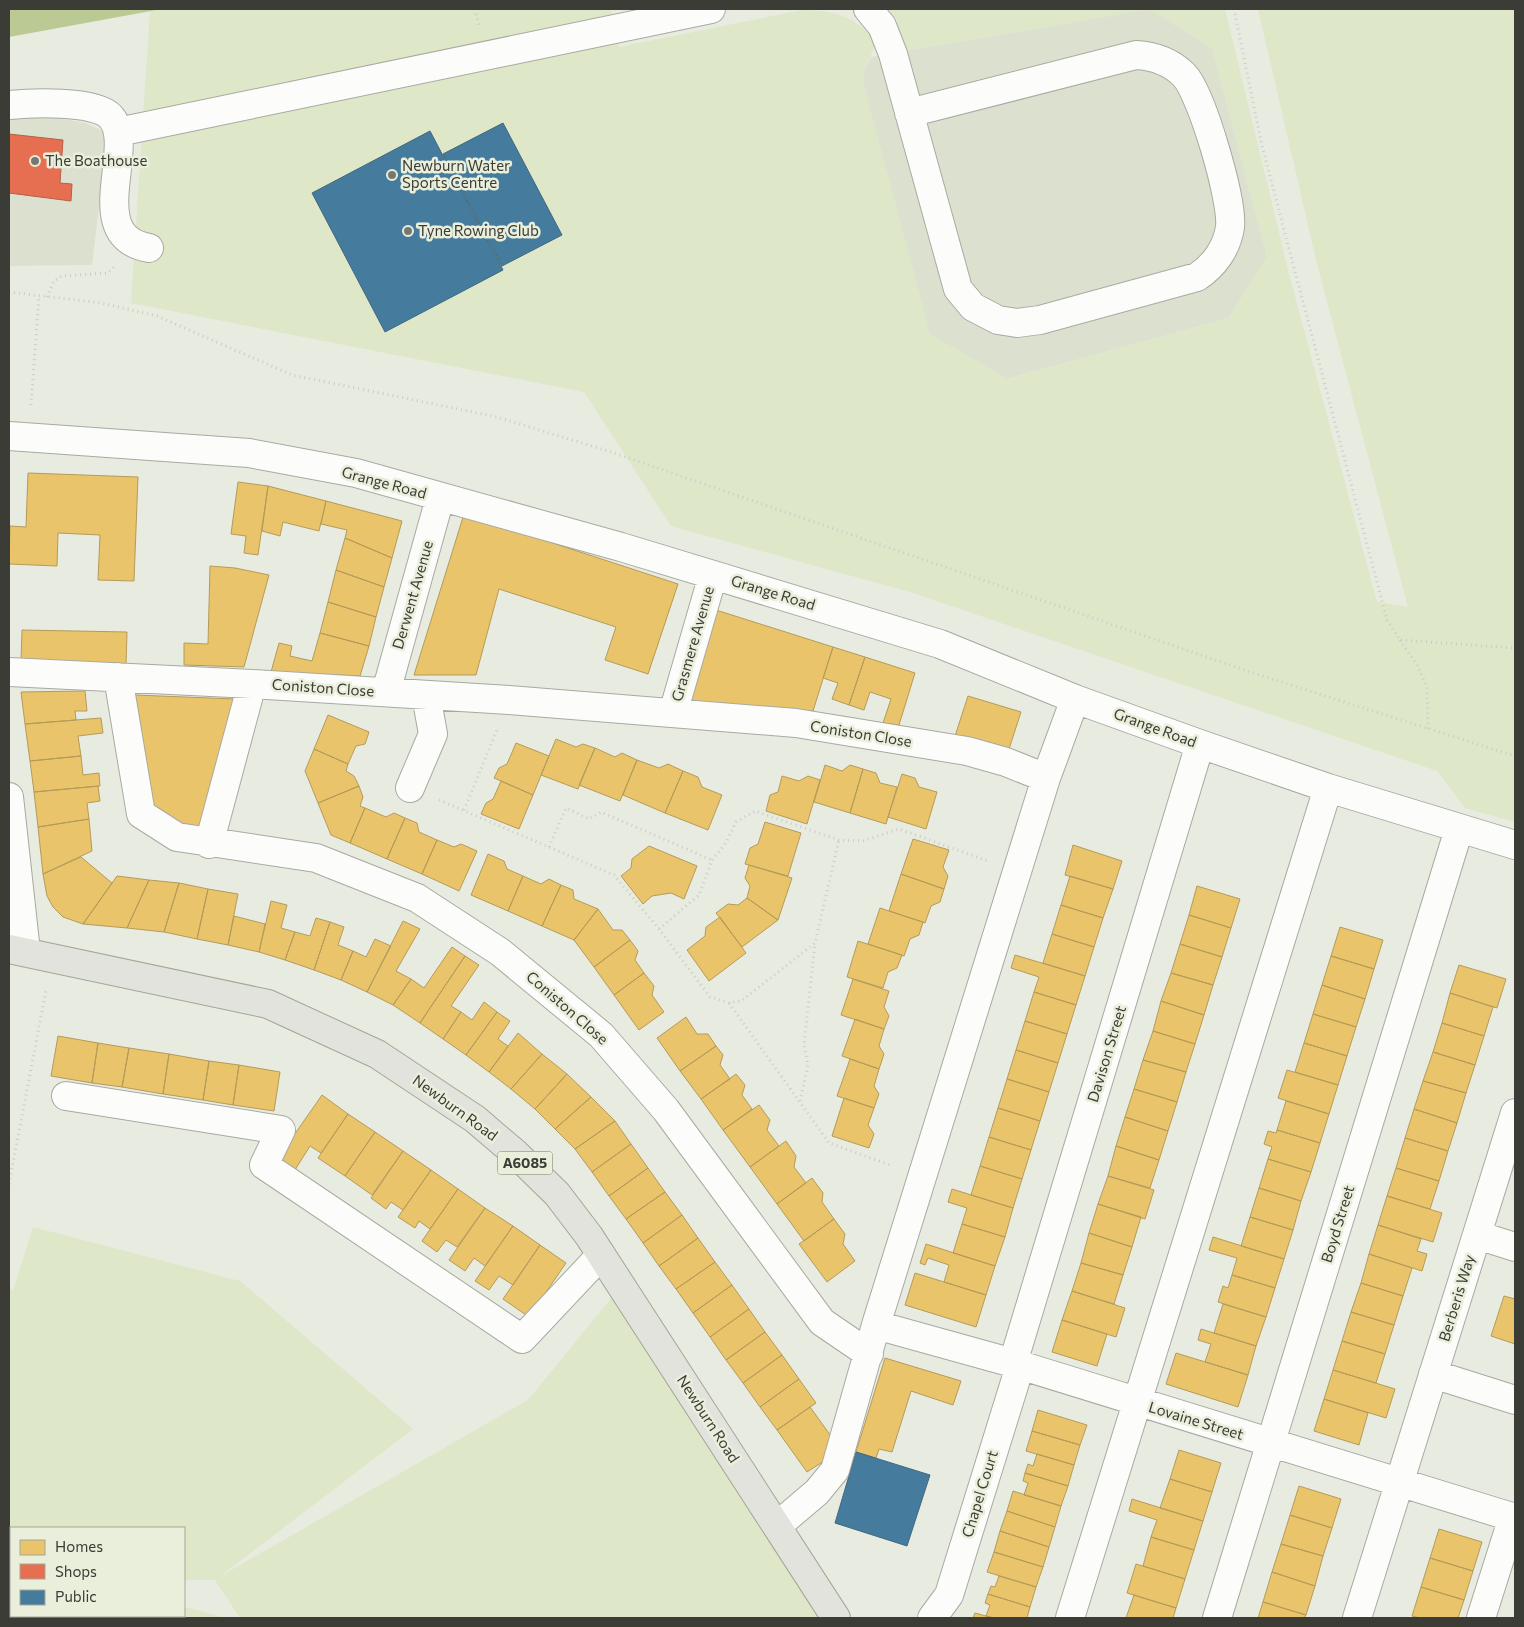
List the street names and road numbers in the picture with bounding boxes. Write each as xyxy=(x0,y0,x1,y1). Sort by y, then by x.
street label: Grange Road xyxy=(340,462,429,502)
street label: Derwent Avenue xyxy=(388,538,436,651)
street label: Grange Road xyxy=(729,571,818,613)
street label: Grasmere Avenue xyxy=(667,584,717,703)
street label: Coniston Close xyxy=(271,674,375,700)
street label: Grange Road xyxy=(1111,704,1199,750)
street label: Coniston Close xyxy=(809,716,913,750)
street label: Coniston Close xyxy=(523,967,612,1048)
street label: Davison Street xyxy=(1083,1003,1129,1104)
street label: Newburn Road xyxy=(410,1070,502,1144)
road number: A6085 xyxy=(498,1152,552,1174)
street label: Boyd Street xyxy=(1317,1183,1357,1265)
street label: Berberis Way xyxy=(1434,1252,1478,1343)
street label: Newburn Road xyxy=(674,1371,744,1466)
street label: Lovaine Street xyxy=(1147,1397,1246,1443)
street label: Chapel Court xyxy=(957,1448,1001,1539)

